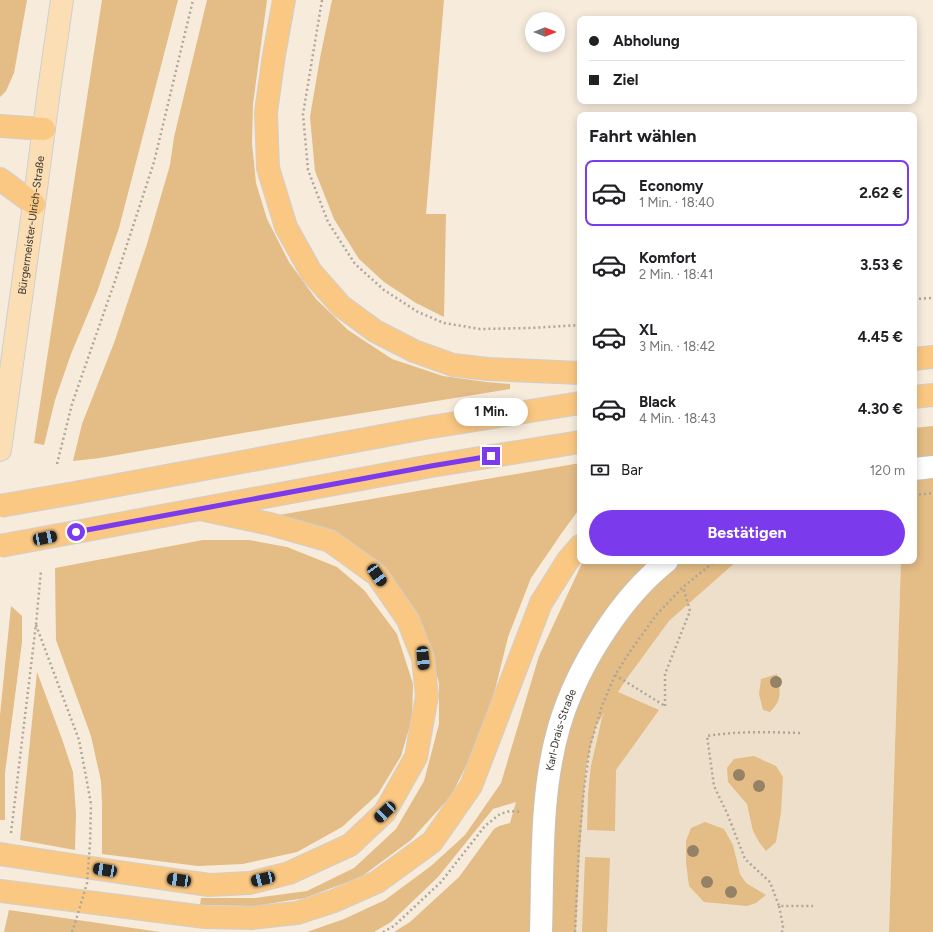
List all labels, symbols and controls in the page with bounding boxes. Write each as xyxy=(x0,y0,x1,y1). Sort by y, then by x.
north arrow xyxy=(525,12,565,52)
map controls xyxy=(525,12,565,52)
text: Abholung xyxy=(613,32,680,50)
text: Ziel xyxy=(613,71,638,89)
text: Fahrt wählen xyxy=(589,125,696,147)
street label: Bürgermeister-Ulrich-Straße xyxy=(16,155,47,295)
icon: car xyxy=(591,175,627,211)
text: Economy xyxy=(639,177,704,195)
text: 2.62 € xyxy=(859,184,903,202)
text: 1 Min. · 18:40 xyxy=(639,195,714,210)
icon: car xyxy=(591,247,627,283)
text: Komfort xyxy=(639,249,696,267)
text: 3.53 € xyxy=(860,256,903,274)
text: 2 Min. · 18:41 xyxy=(639,267,713,282)
icon: car xyxy=(591,319,627,355)
text: XL xyxy=(639,321,657,339)
text: 4.45 € xyxy=(858,328,903,346)
text: 3 Min. · 18:42 xyxy=(639,339,715,354)
icon: car xyxy=(591,391,627,427)
text: Black xyxy=(639,393,676,411)
callout: 1 Min. xyxy=(454,398,528,426)
text: 4.30 € xyxy=(858,400,903,418)
text: 1 Min. xyxy=(474,404,508,419)
text: 4 Min. · 18:43 xyxy=(639,411,716,426)
route end xyxy=(482,447,500,465)
icon: cash xyxy=(589,459,611,481)
text: Bar xyxy=(621,461,643,479)
text: 120 m xyxy=(870,463,905,478)
button: Bestätigen xyxy=(589,510,905,556)
route start xyxy=(67,523,85,541)
car xyxy=(32,530,58,546)
car xyxy=(365,562,389,588)
car xyxy=(416,646,430,670)
street label: Karl-Drais-Straße xyxy=(544,687,579,772)
car xyxy=(372,799,398,825)
car xyxy=(92,862,118,878)
car xyxy=(250,870,276,888)
car xyxy=(166,872,192,888)

